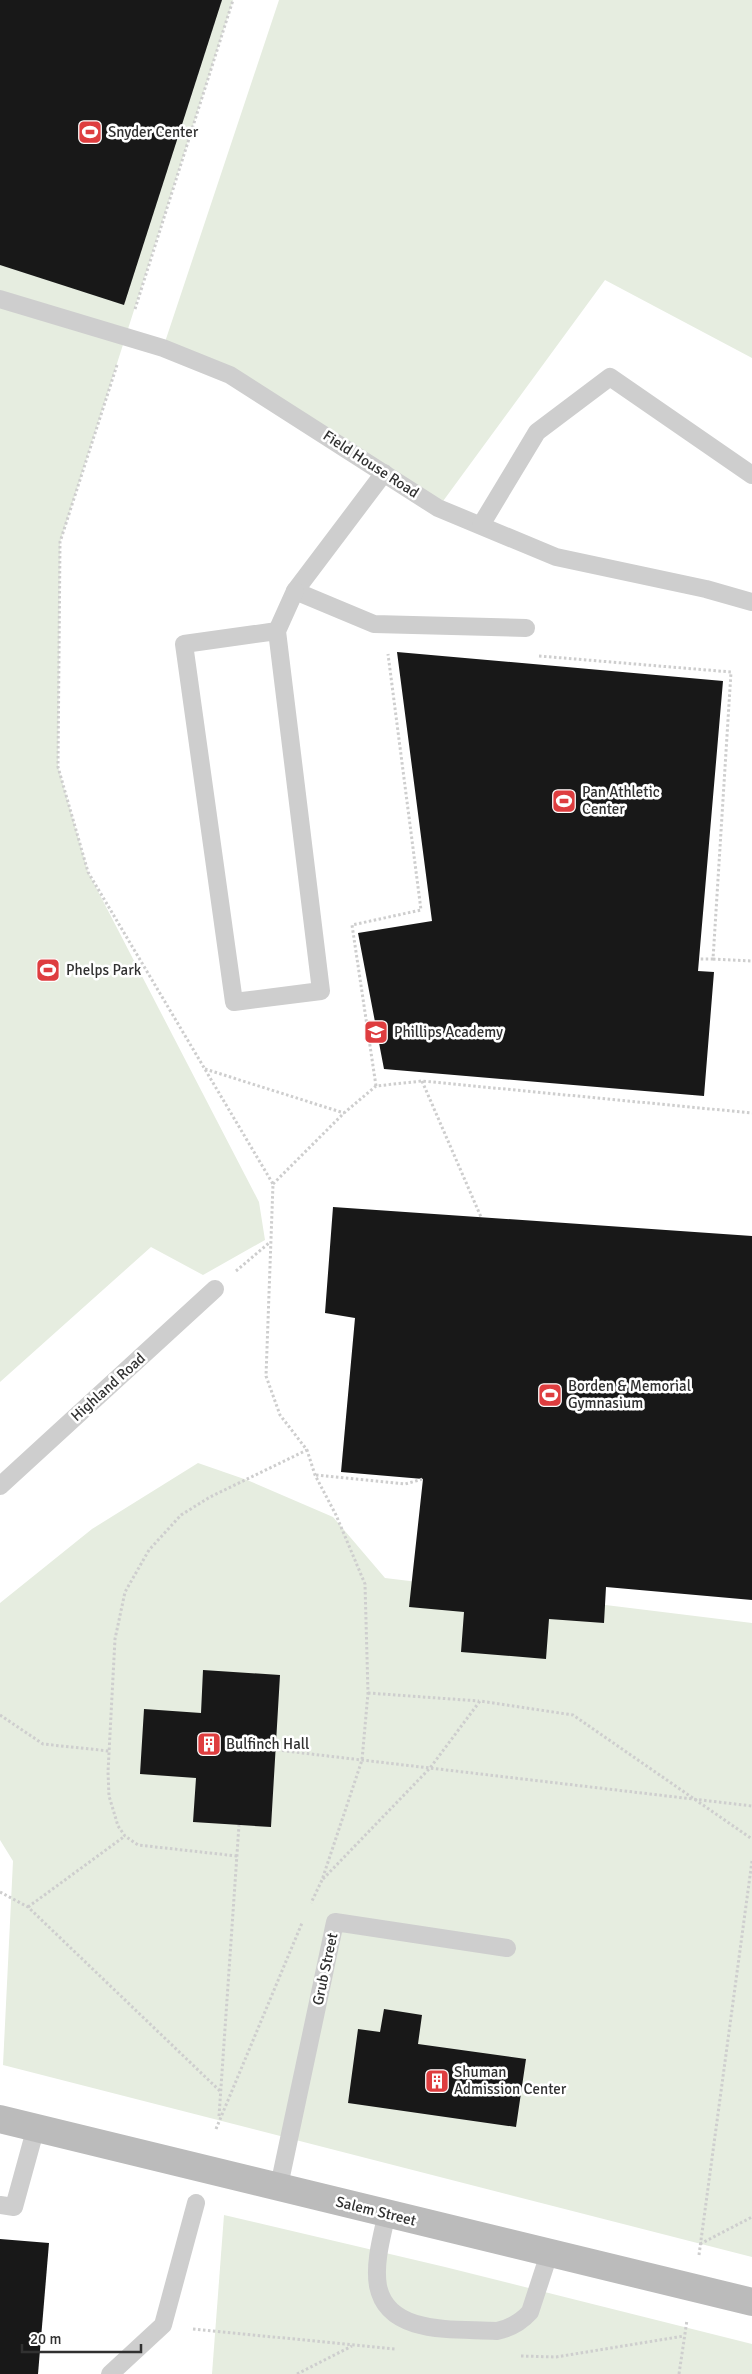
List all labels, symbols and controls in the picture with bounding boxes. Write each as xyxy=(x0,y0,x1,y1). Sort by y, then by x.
sports icon: Snyder Center xyxy=(77,119,103,145)
place label: Snyder Center xyxy=(108,123,199,141)
street label: Field House Road xyxy=(320,426,422,502)
place label: Pan Athletic Center xyxy=(582,783,660,818)
sports icon: Pan Athletic Center xyxy=(551,788,577,814)
sports icon: Phelps Park xyxy=(35,957,61,983)
place label: Phelps Park xyxy=(66,961,142,979)
school or university icon: Phillips Academy xyxy=(363,1019,389,1045)
place label: Phillips Academy xyxy=(394,1023,503,1041)
street label: Highland Road xyxy=(67,1349,149,1425)
place label: Borden & Memorial Gymnasium xyxy=(568,1377,691,1412)
sports icon: Borden & Memorial Gymnasium xyxy=(537,1382,563,1408)
building icon: Bulfinch Hall xyxy=(196,1731,222,1757)
place label: Bulfinch Hall xyxy=(226,1735,309,1753)
street label: Grub Street xyxy=(309,1931,341,2007)
place label: Shuman Admission Center xyxy=(454,2063,567,2098)
building icon: Shuman Admission Center xyxy=(424,2068,450,2094)
street label: Salem Street xyxy=(334,2192,418,2230)
scale bar xyxy=(22,2322,141,2354)
text: 20 m xyxy=(30,2330,61,2348)

